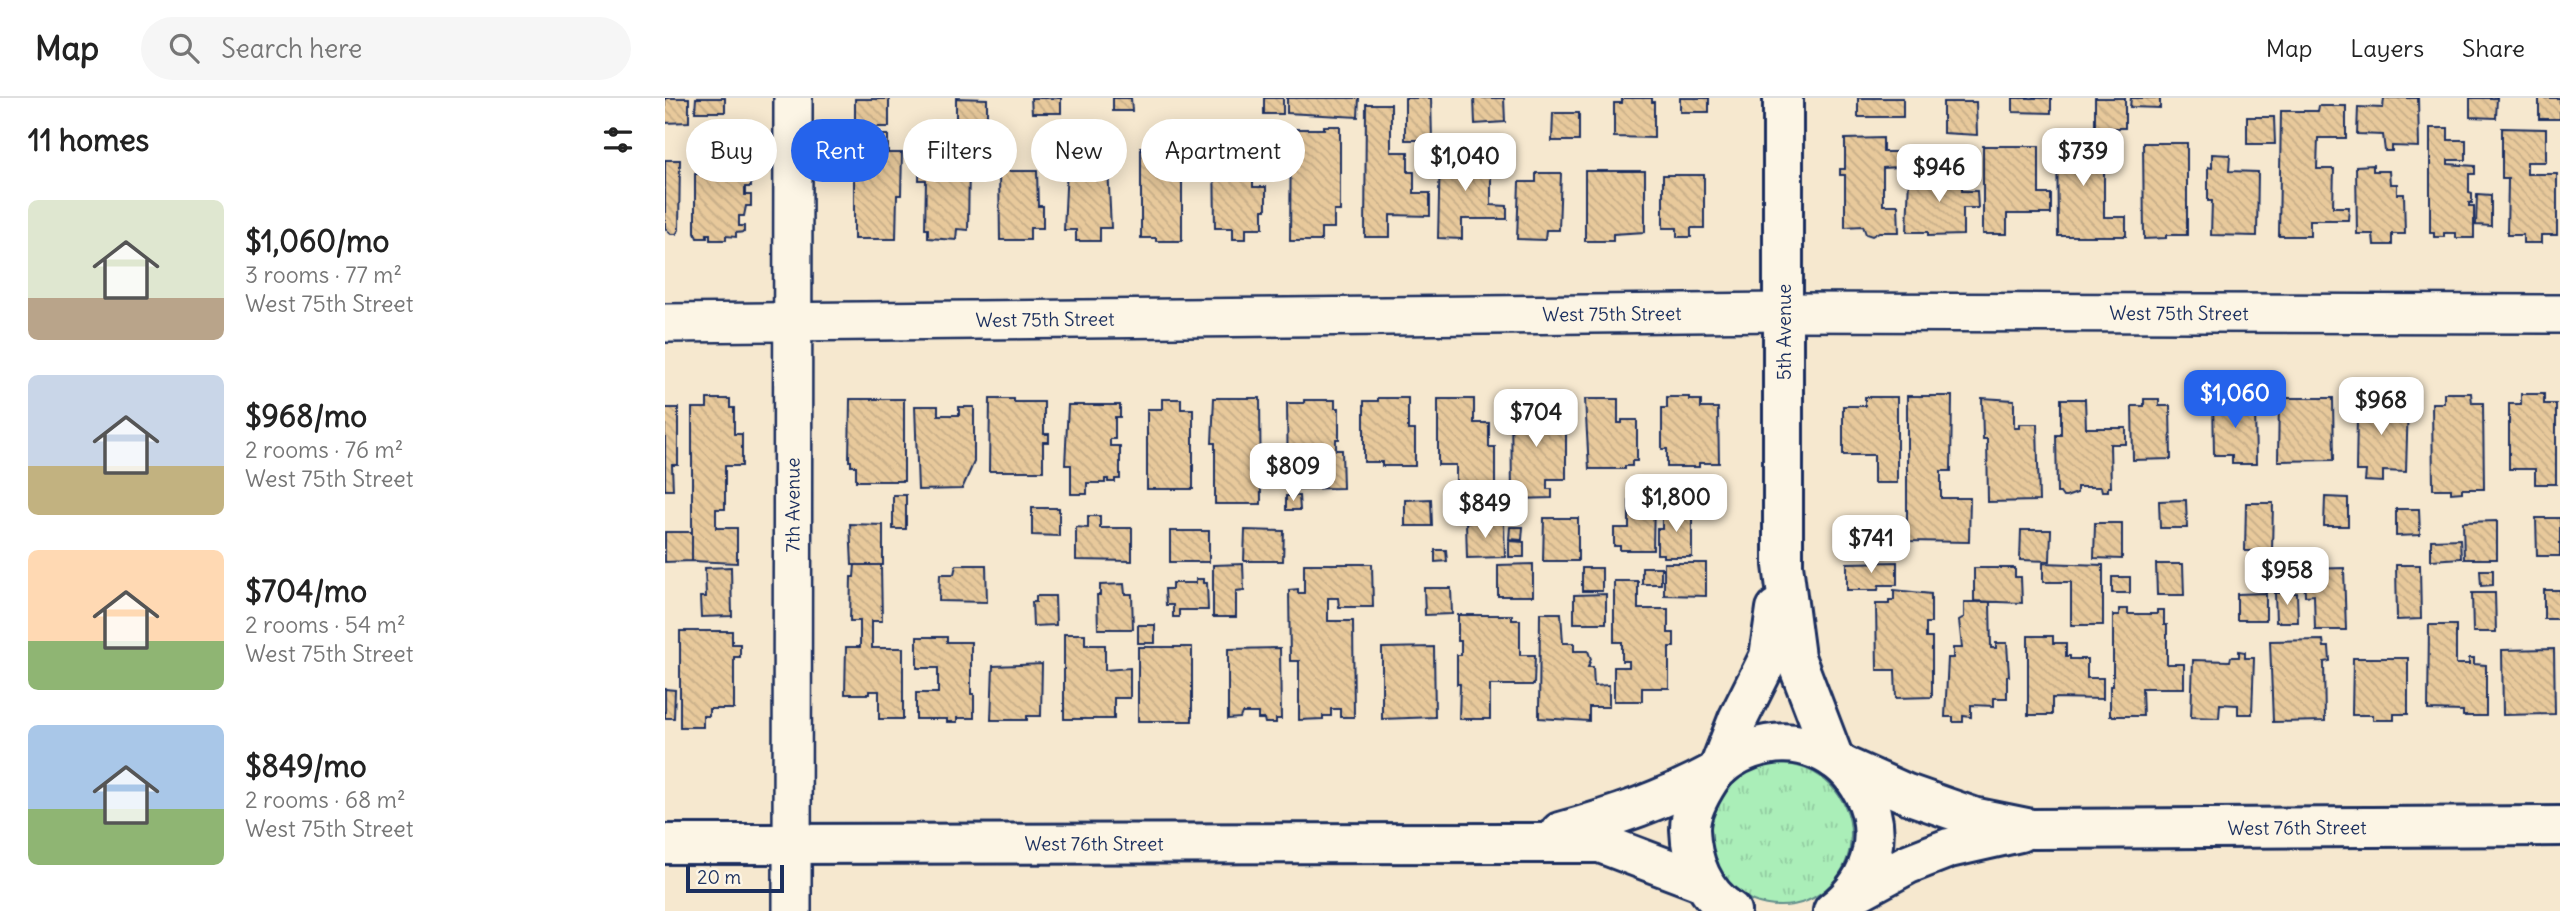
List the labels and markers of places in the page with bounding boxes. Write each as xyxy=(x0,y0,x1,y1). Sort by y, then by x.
pin: $739 xyxy=(2042,129,2124,188)
pin: $1,040 xyxy=(1408,134,1522,193)
pin: $946 xyxy=(1898,144,1980,204)
pin: $1,060 xyxy=(2178,370,2292,430)
pin: $968 xyxy=(2340,378,2422,437)
pin: $704 xyxy=(1495,390,1577,449)
pin: $809 xyxy=(1252,444,1334,503)
pin: $1,800 xyxy=(1619,474,1733,534)
pin: $849 xyxy=(1444,480,1526,540)
pin: $741 xyxy=(1830,516,1912,575)
pin: $958 xyxy=(2246,547,2328,607)

